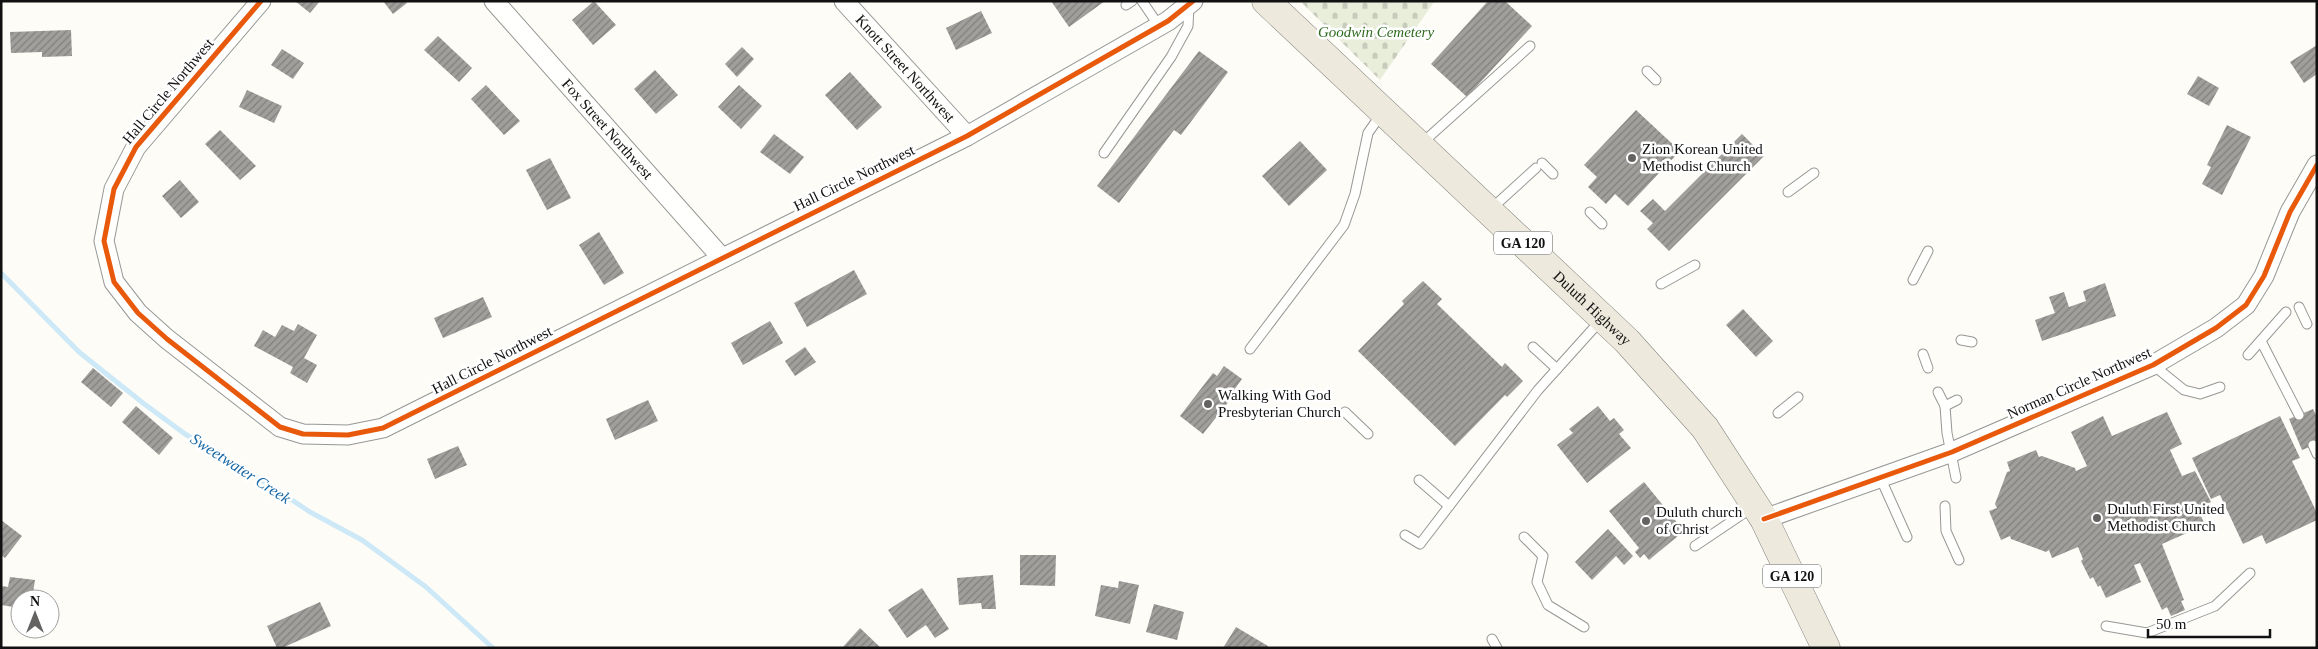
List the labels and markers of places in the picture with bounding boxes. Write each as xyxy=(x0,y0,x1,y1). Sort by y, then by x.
place label: Zion Korean United Methodist Church xyxy=(1642,141,1763,174)
marker: Zion Korean United Methodist Church xyxy=(1626,152,1638,164)
place label: Walking With God Presbyterian Church xyxy=(1218,387,1341,420)
marker: Walking With God Presbyterian Church xyxy=(1202,398,1214,410)
place label: Duluth First United Methodist Church xyxy=(2107,501,2225,534)
place label: Duluth church of Christ xyxy=(1656,504,1743,537)
marker: Duluth First United Methodist Church xyxy=(2091,512,2103,524)
marker: Duluth church of Christ xyxy=(1640,515,1652,527)

